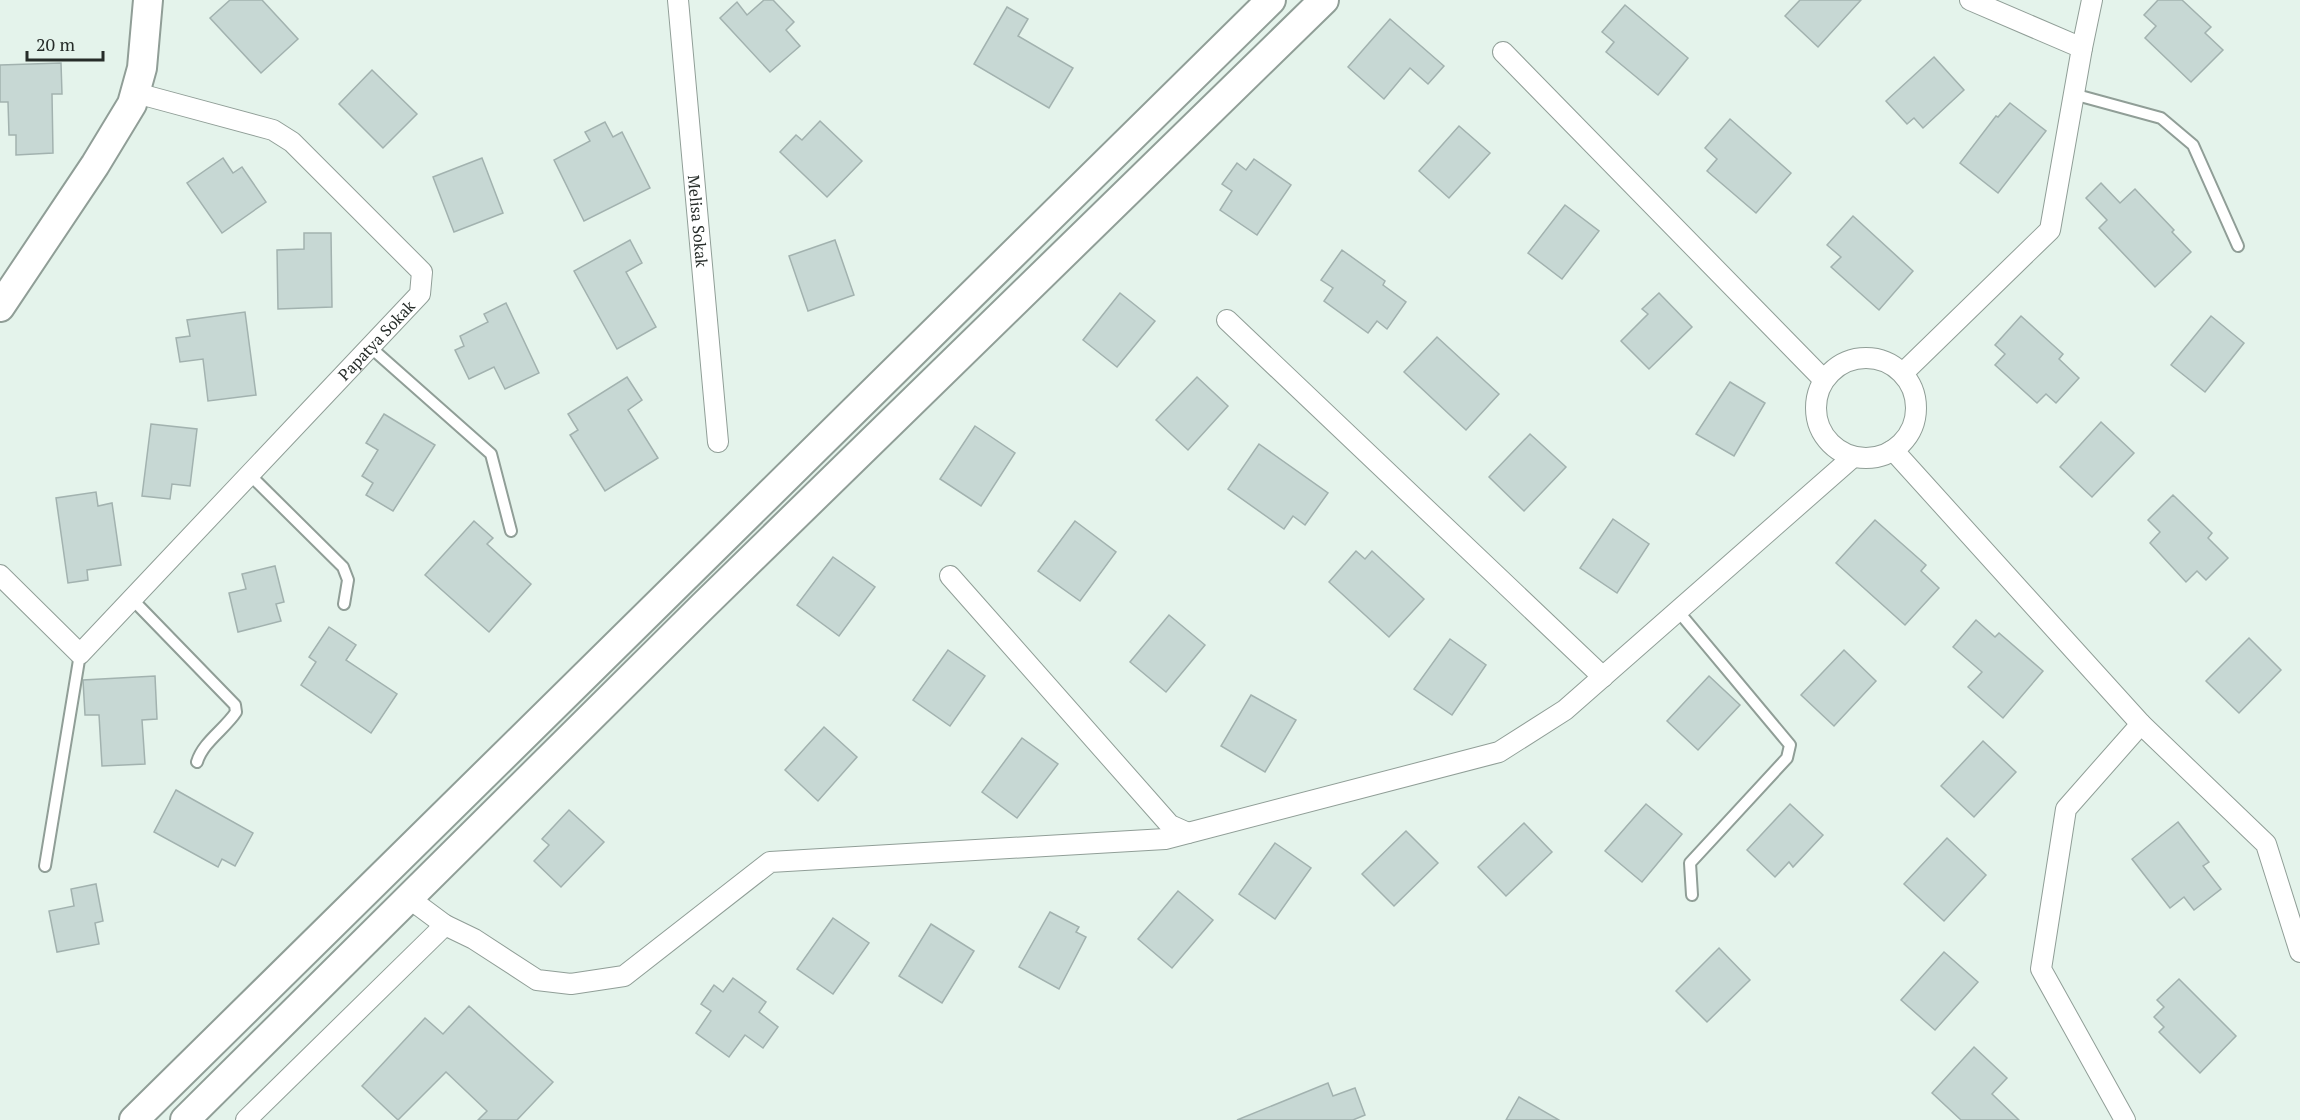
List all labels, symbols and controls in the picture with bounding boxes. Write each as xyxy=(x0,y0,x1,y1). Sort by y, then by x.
scale bar xyxy=(27,24,104,62)
text: 20 m xyxy=(36,32,76,56)
street label: Melisa Sokak xyxy=(683,174,713,269)
street label: Papatya Sokak xyxy=(333,295,420,385)

